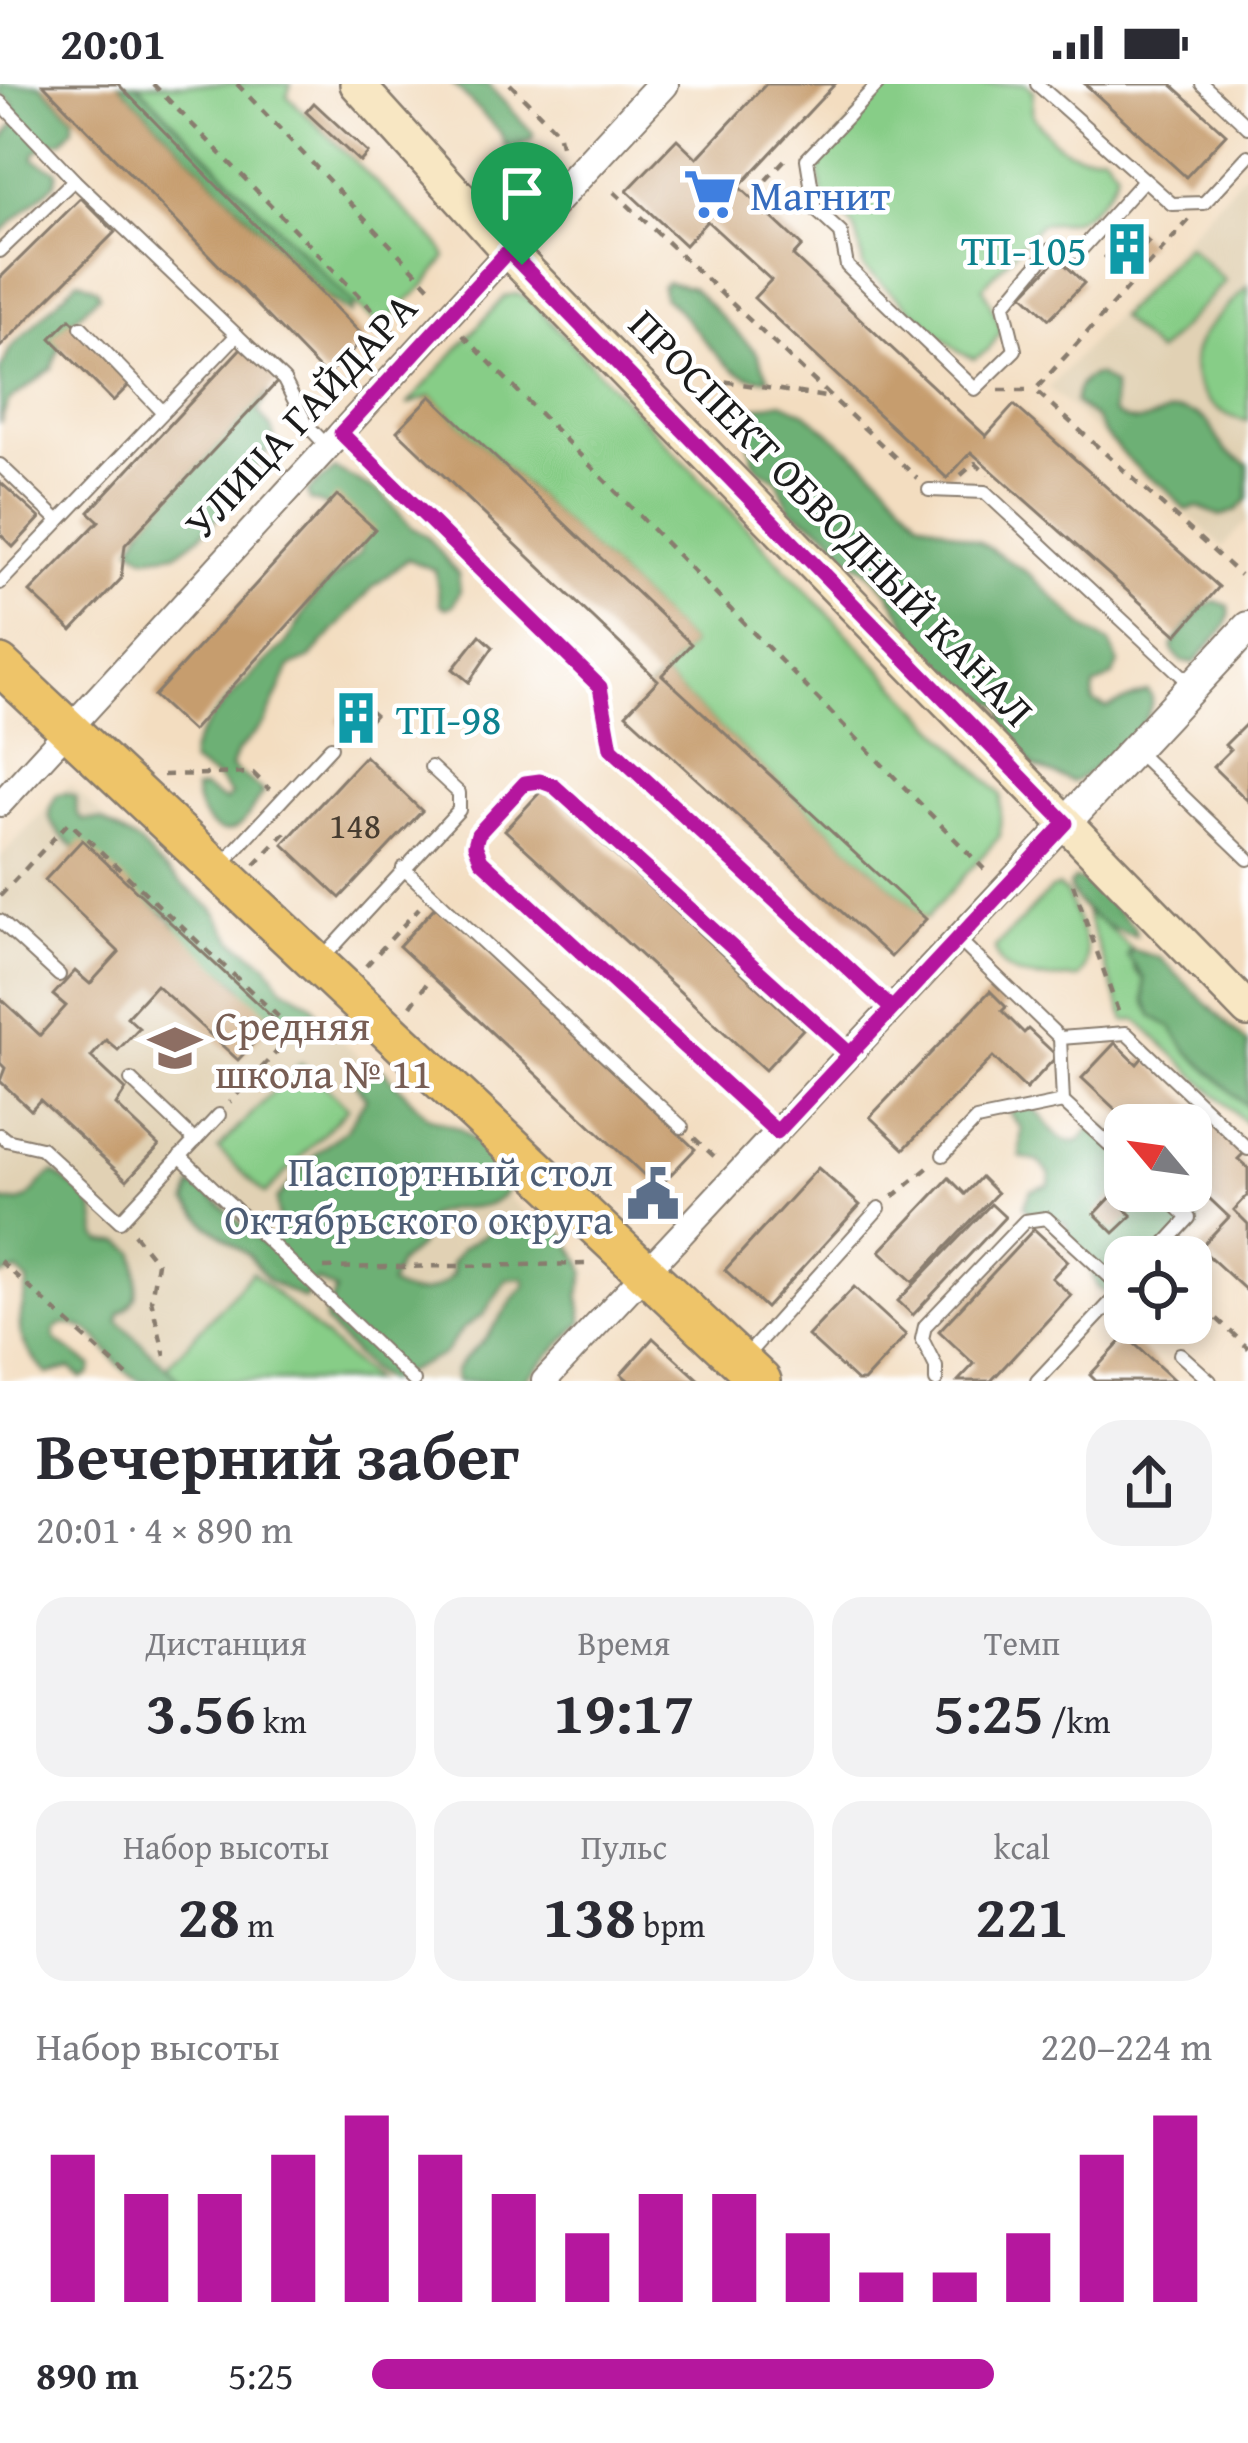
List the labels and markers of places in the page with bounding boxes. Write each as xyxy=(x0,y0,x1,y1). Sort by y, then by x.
pin xyxy=(471,142,573,265)
place label: Магнит xyxy=(750,164,890,225)
supermarket icon: Магнит xyxy=(681,165,739,223)
place label: ТП-105 xyxy=(961,219,1087,280)
building icon: ТП-105 xyxy=(1098,220,1156,278)
place label: ТП-98 xyxy=(396,688,501,749)
building icon: ТП-98 xyxy=(327,689,385,747)
place label: Средняя школа № 11 xyxy=(215,994,432,1103)
school or university icon: Средняя школа № 11 xyxy=(146,1019,204,1077)
place label: Паспортный стол Октябрьского округа xyxy=(224,1140,613,1249)
public building icon: Паспортный стол Октябрьского округа xyxy=(624,1165,682,1223)

